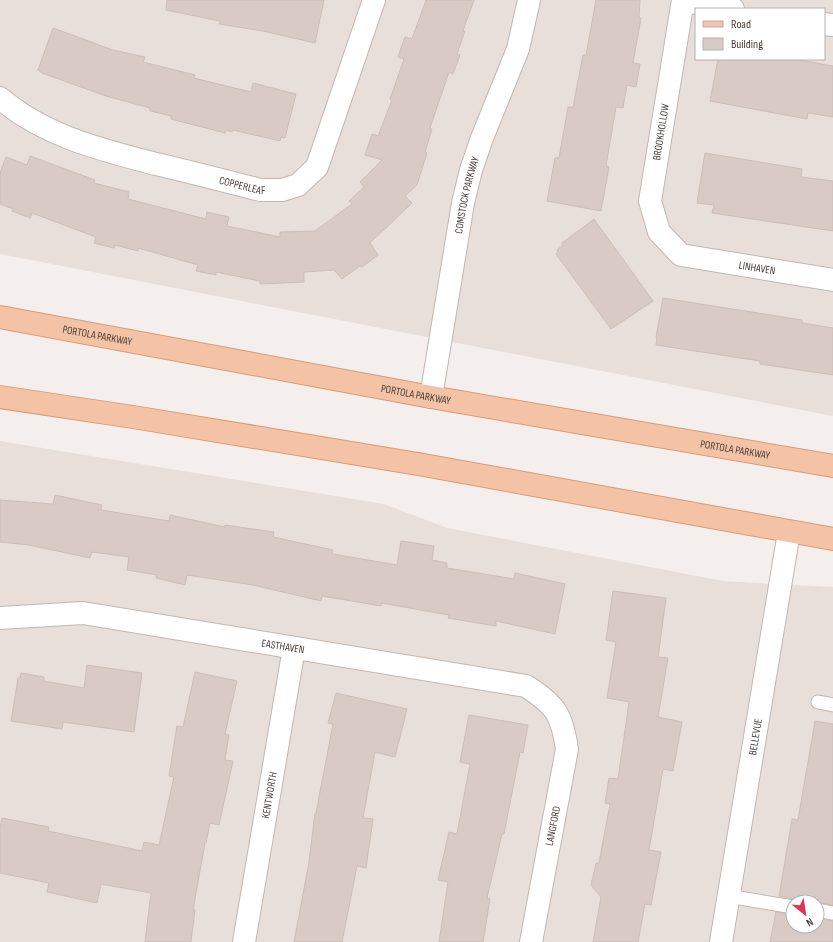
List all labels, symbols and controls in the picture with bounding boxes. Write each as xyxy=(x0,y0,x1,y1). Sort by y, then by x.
legend xyxy=(695,8,825,60)
text: Road xyxy=(731,17,751,32)
text: Building xyxy=(731,37,763,52)
street label: BROOKHOLLOW xyxy=(650,103,672,161)
street label: COMSTOCK PARKWAY xyxy=(452,154,482,235)
street label: COPPERLEAF xyxy=(218,173,265,197)
street label: LINHAVEN xyxy=(738,258,777,277)
street label: PORTOLA PARKWAY xyxy=(61,322,134,348)
street label: PORTOLA PARKWAY xyxy=(380,381,452,407)
street label: PORTOLA PARKWAY xyxy=(699,437,771,462)
street label: EASTHAVEN xyxy=(261,636,306,656)
street label: BELLEVUE xyxy=(746,717,764,756)
street label: KENTWORTH xyxy=(259,771,279,819)
street label: LANGFORD xyxy=(543,805,563,847)
north arrow xyxy=(785,894,825,934)
text: N xyxy=(804,915,816,929)

